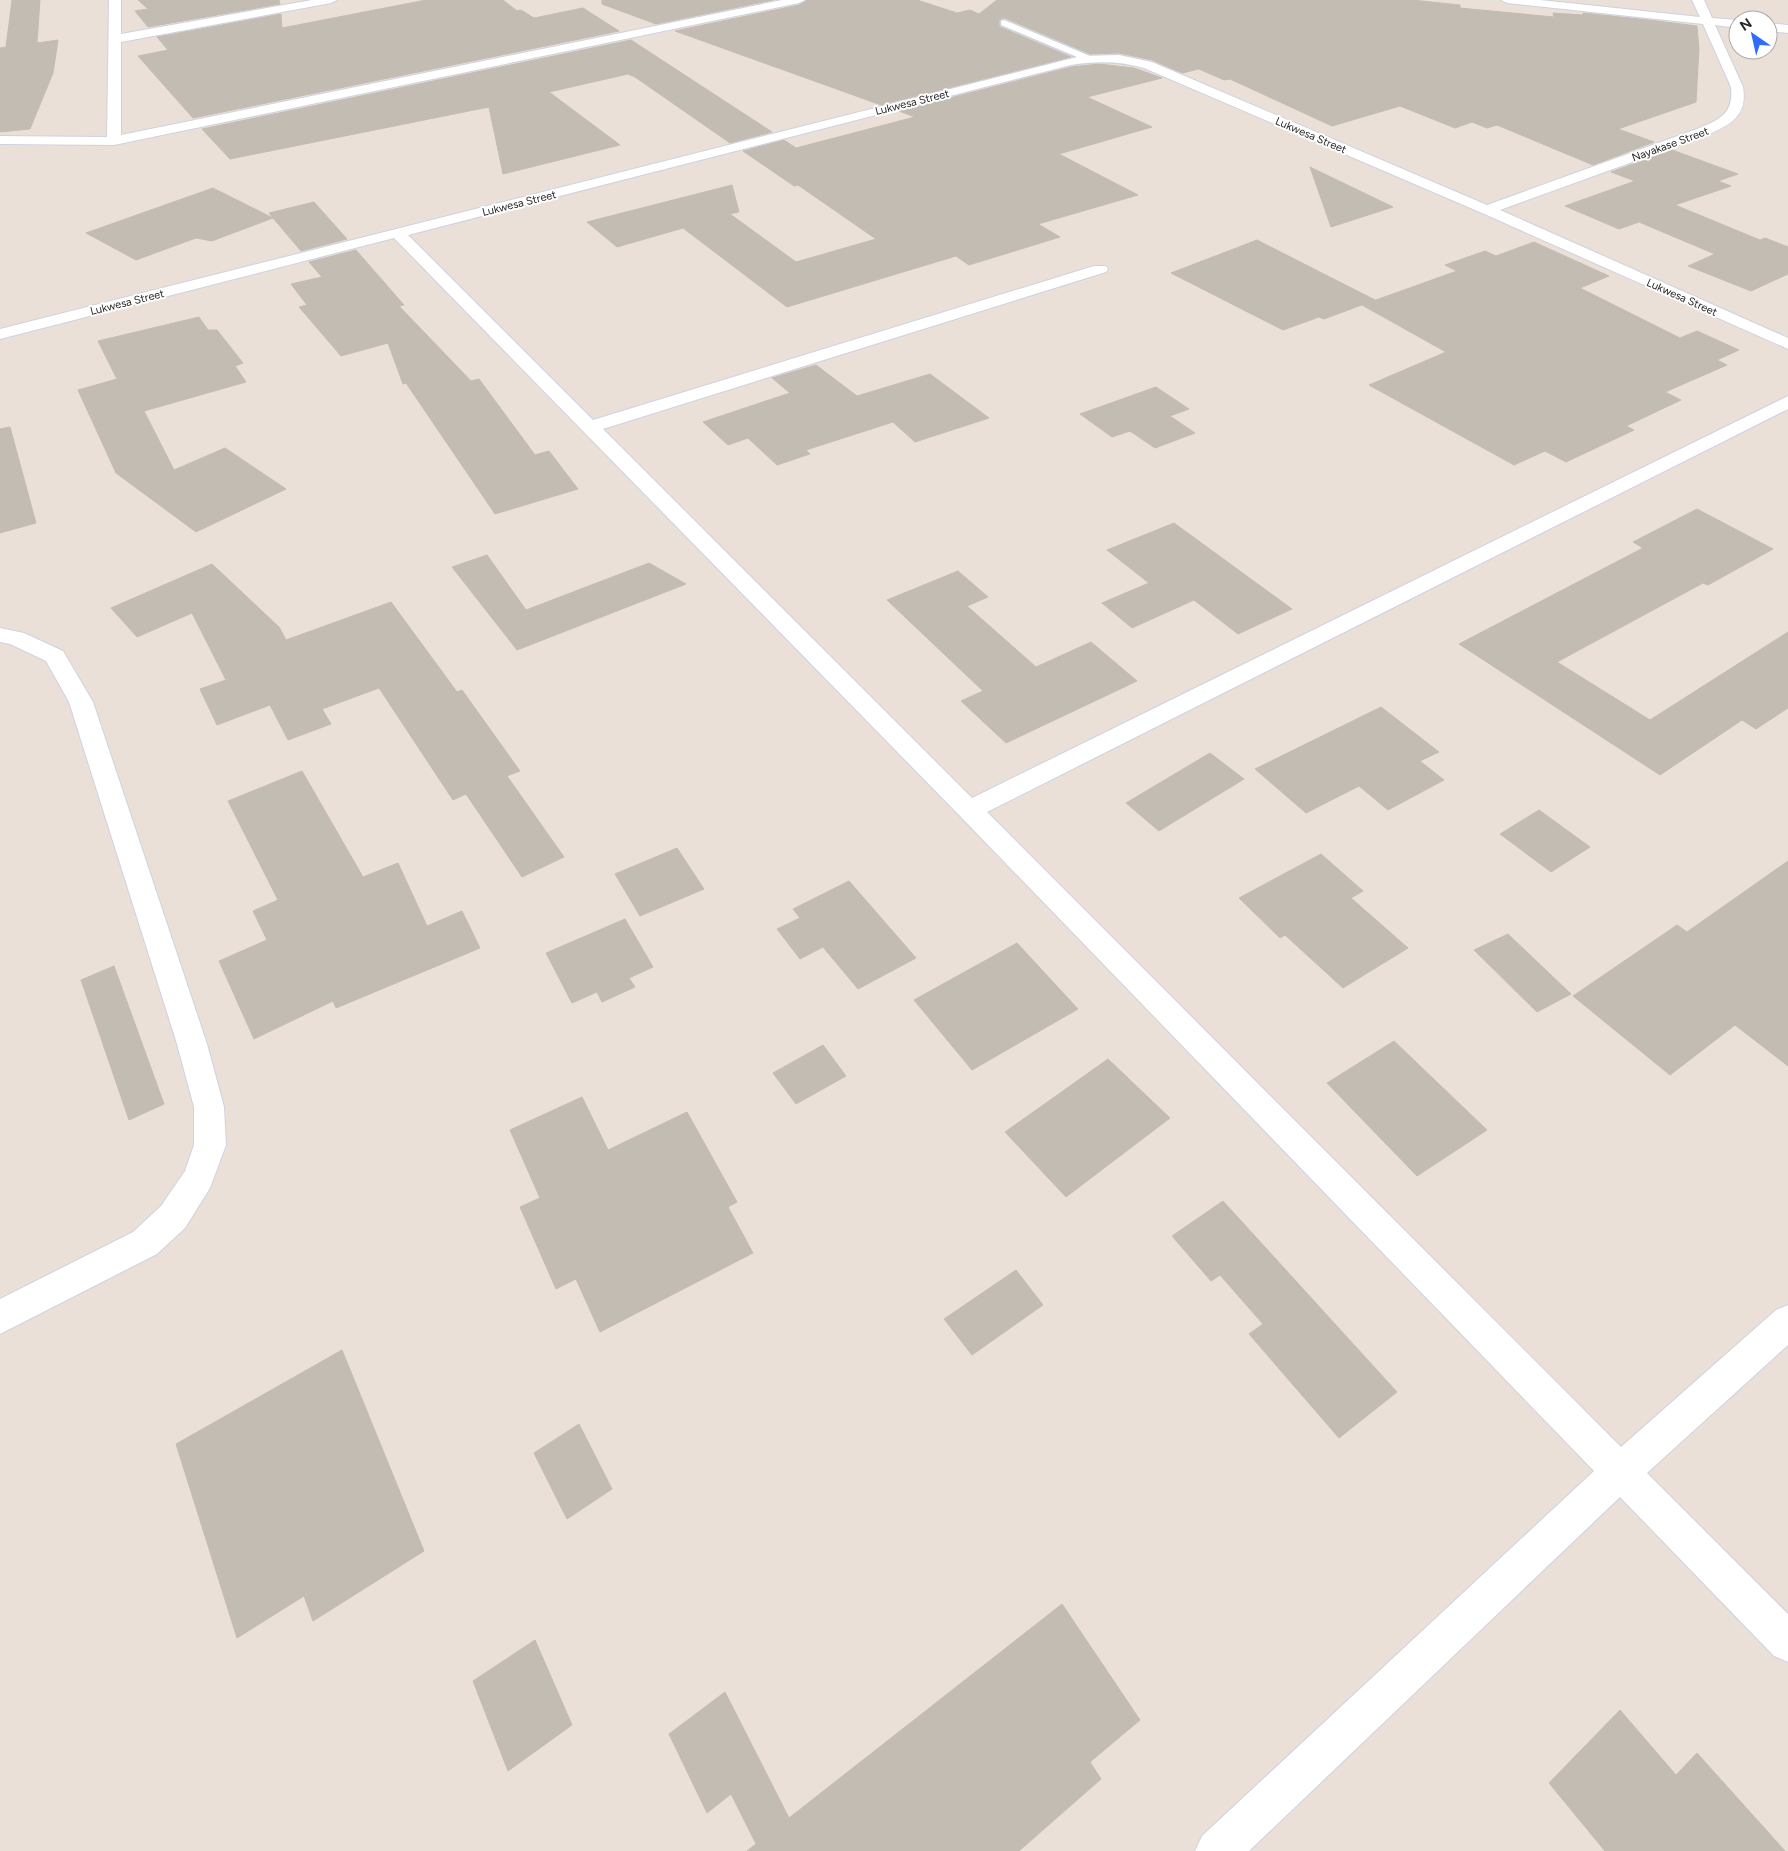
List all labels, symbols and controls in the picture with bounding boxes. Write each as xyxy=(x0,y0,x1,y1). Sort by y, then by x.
north arrow xyxy=(1728,10,1778,60)
text: N xyxy=(1737,15,1755,35)
street label: Lukwesa Street xyxy=(874,87,951,118)
street label: Lukwesa Street xyxy=(1273,115,1348,156)
street label: Nayakase Street xyxy=(1630,125,1710,164)
street label: Lukwesa Street xyxy=(481,188,558,219)
street label: Lukwesa Street xyxy=(1644,276,1719,319)
street label: Lukwesa Street xyxy=(89,287,166,318)

